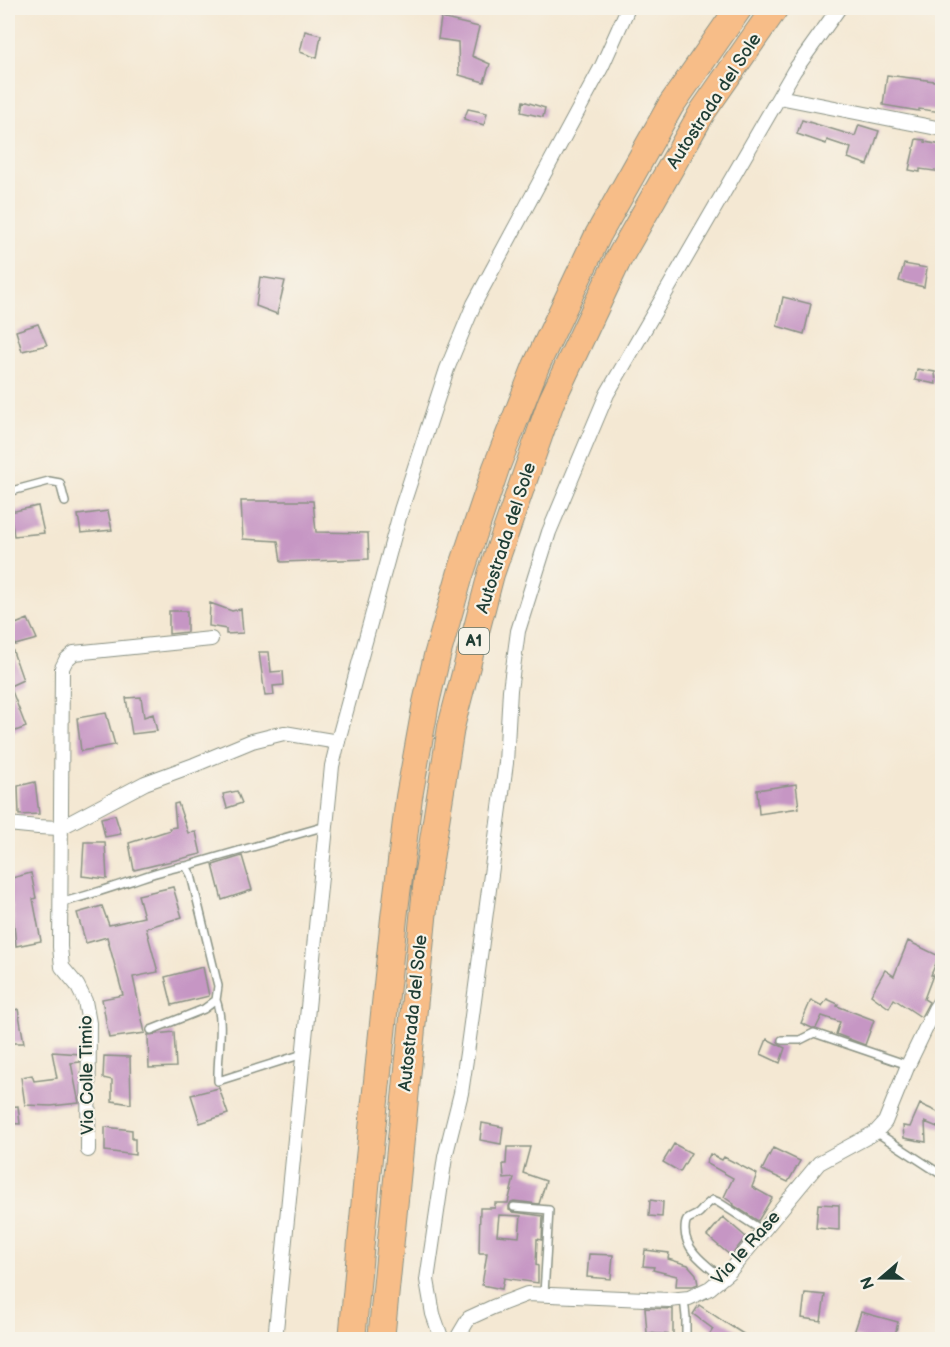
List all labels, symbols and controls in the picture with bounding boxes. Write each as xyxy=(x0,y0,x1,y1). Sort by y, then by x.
street label: Autostrada del Sole xyxy=(662,29,766,173)
street label: Autostrada del Sole xyxy=(472,460,540,616)
road number: A1 xyxy=(459,628,489,654)
street label: Autostrada del Sole xyxy=(394,933,432,1092)
street label: Via Colle Timio xyxy=(75,1015,99,1135)
street label: Via le Rase xyxy=(707,1206,785,1289)
north arrow xyxy=(851,1248,911,1308)
text: N xyxy=(857,1274,879,1292)

